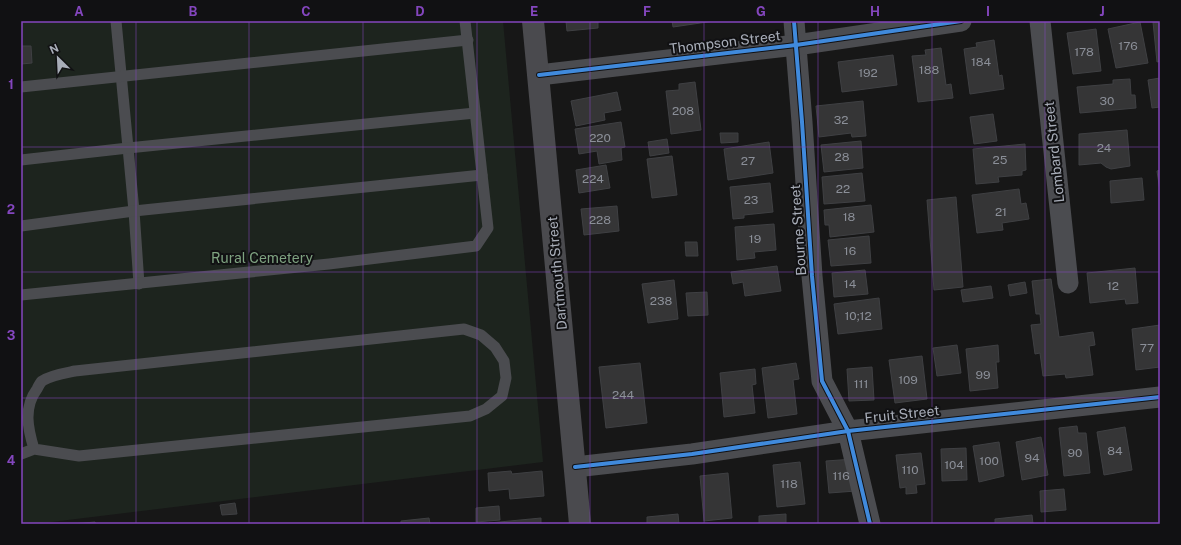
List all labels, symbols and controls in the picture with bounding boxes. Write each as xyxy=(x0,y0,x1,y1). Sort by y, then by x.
text: A xyxy=(74,4,84,19)
text: B xyxy=(189,4,198,19)
text: C xyxy=(301,4,311,19)
text: D xyxy=(415,4,425,19)
text: E xyxy=(530,4,538,19)
text: F xyxy=(643,4,651,19)
text: G xyxy=(756,4,766,19)
text: H xyxy=(870,4,880,19)
text: I xyxy=(986,4,990,19)
text: J xyxy=(1099,4,1105,19)
street label: Thompson Street xyxy=(668,27,782,57)
north arrow xyxy=(38,38,78,78)
house number: 176 xyxy=(1118,39,1138,53)
text: N xyxy=(48,42,60,56)
house number: 178 xyxy=(1074,45,1094,59)
house number: 184 xyxy=(971,55,992,69)
house number: 188 xyxy=(919,63,939,77)
house number: 192 xyxy=(858,66,878,80)
text: 1 xyxy=(8,77,14,92)
house number: 30 xyxy=(1100,94,1114,108)
street label: Lombard Street xyxy=(1041,101,1067,203)
house number: 208 xyxy=(672,104,694,118)
house number: 32 xyxy=(834,113,848,127)
house number: 220 xyxy=(589,131,611,145)
house number: 24 xyxy=(1097,141,1112,155)
house number: 28 xyxy=(835,150,850,164)
house number: 25 xyxy=(993,153,1008,167)
house number: 27 xyxy=(741,154,755,168)
house number: 224 xyxy=(582,172,604,186)
house number: 22 xyxy=(836,182,850,196)
street label: Bourne Street xyxy=(787,184,809,276)
house number: 23 xyxy=(744,193,758,207)
text: 2 xyxy=(7,202,15,217)
house number: 21 xyxy=(995,205,1007,219)
house number: 18 xyxy=(843,210,856,224)
house number: 228 xyxy=(589,213,611,227)
street label: Dartmouth Street xyxy=(544,215,570,331)
house number: 19 xyxy=(749,232,761,246)
house number: 16 xyxy=(844,244,856,258)
park label: Rural Cemetery xyxy=(211,250,313,266)
house number: 14 xyxy=(844,277,857,291)
house number: 12 xyxy=(1107,279,1119,293)
house number: 238 xyxy=(650,294,672,308)
house number: 10;12 xyxy=(844,309,872,323)
text: 3 xyxy=(7,328,16,343)
house number: 77 xyxy=(1140,341,1154,355)
house number: 99 xyxy=(976,368,990,382)
house number: 109 xyxy=(898,373,918,387)
house number: 111 xyxy=(854,377,868,391)
house number: 244 xyxy=(612,388,635,402)
street label: Fruit Street xyxy=(864,402,940,426)
house number: 84 xyxy=(1107,444,1123,458)
house number: 90 xyxy=(1068,446,1082,460)
house number: 94 xyxy=(1024,451,1040,465)
text: 4 xyxy=(7,453,16,468)
house number: 100 xyxy=(979,454,999,468)
house number: 104 xyxy=(944,458,964,472)
house number: 110 xyxy=(901,463,919,477)
house number: 116 xyxy=(832,469,850,483)
house number: 118 xyxy=(780,477,798,491)

